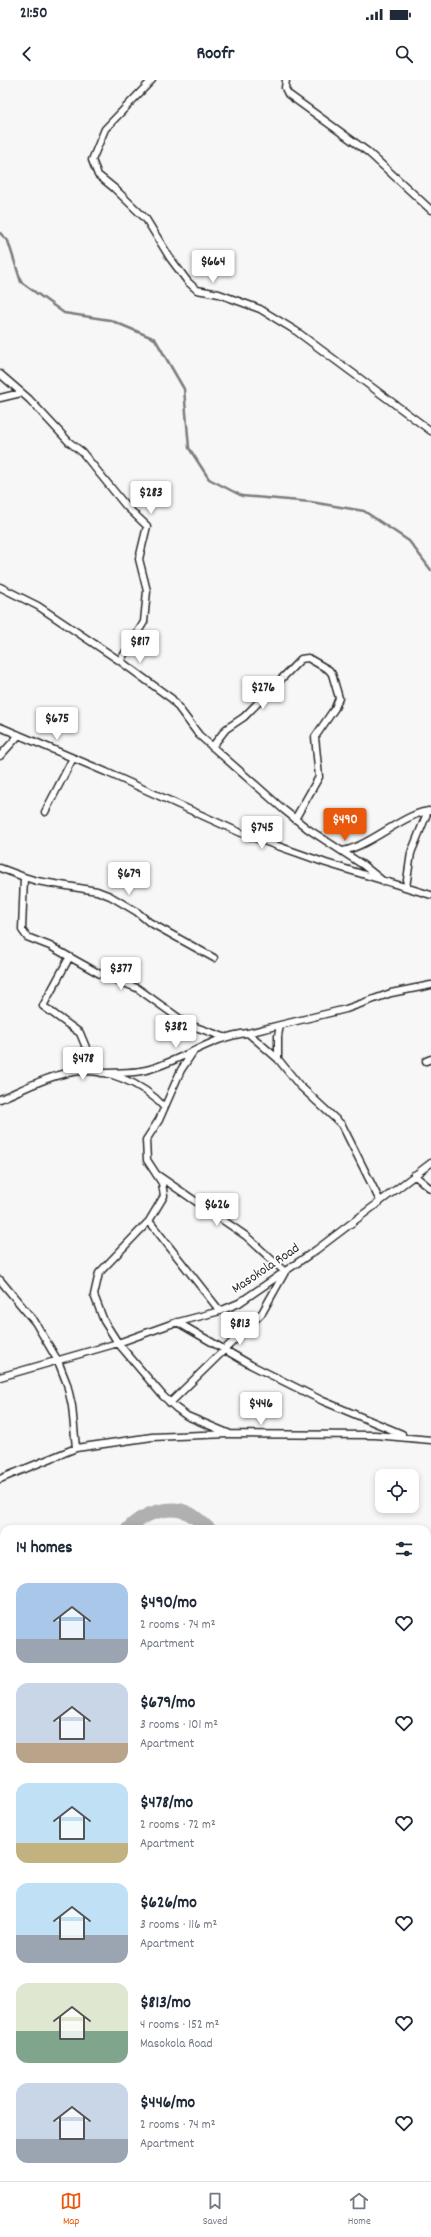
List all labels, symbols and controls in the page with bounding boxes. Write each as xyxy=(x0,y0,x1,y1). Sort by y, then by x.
text: 21:50 xyxy=(20,3,47,25)
text: Roofr xyxy=(197,42,234,67)
icon: back xyxy=(16,43,38,65)
icon: search xyxy=(393,43,415,65)
pin: $664 xyxy=(189,250,237,284)
text: $664 xyxy=(201,253,225,272)
pin: $283 xyxy=(127,481,175,515)
text: $283 xyxy=(139,484,163,503)
pin: $817 xyxy=(116,630,164,664)
text: $817 xyxy=(130,633,150,652)
pin: $276 xyxy=(239,676,287,710)
text: $276 xyxy=(251,679,275,698)
pin: $675 xyxy=(33,707,81,741)
text: $675 xyxy=(45,710,69,729)
pin: $490 xyxy=(321,808,369,842)
text: $490 xyxy=(332,811,358,830)
pin: $745 xyxy=(238,816,286,850)
text: $745 xyxy=(251,819,273,838)
pin: $679 xyxy=(105,862,153,896)
text: $679 xyxy=(117,865,141,884)
pin: $377 xyxy=(97,957,145,991)
text: $377 xyxy=(110,960,132,979)
pin: $382 xyxy=(152,1015,200,1049)
text: $382 xyxy=(164,1018,188,1037)
pin: $478 xyxy=(59,1047,107,1081)
text: $478 xyxy=(72,1050,94,1069)
pin: $626 xyxy=(193,1193,241,1227)
text: $626 xyxy=(204,1196,230,1215)
street label: Masokola Road xyxy=(228,1239,304,1299)
pin: $813 xyxy=(216,1312,264,1346)
text: $813 xyxy=(230,1315,250,1334)
pin: $446 xyxy=(237,1392,285,1426)
text: $446 xyxy=(249,1395,273,1414)
map controls xyxy=(375,1469,419,1513)
button: locate xyxy=(375,1469,419,1513)
text: 14 homes xyxy=(16,1537,72,1561)
icon: filters xyxy=(393,1538,415,1560)
text: $490/mo xyxy=(140,1592,197,1616)
icon: home xyxy=(48,1599,96,1647)
icon: heart xyxy=(393,1612,415,1634)
text: 2 rooms · 74 m² xyxy=(140,1616,215,1635)
text: Apartment xyxy=(140,1635,194,1654)
text: $679/mo xyxy=(140,1692,195,1716)
icon: home xyxy=(48,1699,96,1747)
icon: heart xyxy=(393,1712,415,1734)
text: 3 rooms · 101 m² xyxy=(140,1716,218,1735)
text: Apartment xyxy=(140,1735,194,1754)
text: $478/mo xyxy=(140,1792,193,1816)
icon: home xyxy=(48,1799,96,1847)
icon: heart xyxy=(393,1812,415,1834)
text: 2 rooms · 72 m² xyxy=(140,1816,216,1835)
text: Apartment xyxy=(140,1835,194,1854)
text: $626/mo xyxy=(140,1892,197,1916)
icon: home xyxy=(48,1899,96,1947)
icon: heart xyxy=(393,1912,415,1934)
text: 3 rooms · 116 m² xyxy=(140,1916,217,1935)
text: Apartment xyxy=(140,1935,194,1954)
text: $813/mo xyxy=(140,1992,191,2016)
icon: home xyxy=(48,1999,96,2047)
icon: heart xyxy=(393,2012,415,2034)
text: 4 rooms · 152 m² xyxy=(140,2016,219,2035)
text: Masokola Road xyxy=(140,2035,213,2054)
text: $446/mo xyxy=(140,2092,195,2116)
icon: home xyxy=(48,2099,96,2147)
icon: heart xyxy=(393,2112,415,2134)
text: 2 rooms · 74 m² xyxy=(140,2116,215,2135)
text: Apartment xyxy=(140,2135,194,2154)
tab: Map xyxy=(60,2190,82,2230)
tab: Saved xyxy=(203,2190,227,2230)
tab: Home xyxy=(348,2190,371,2230)

